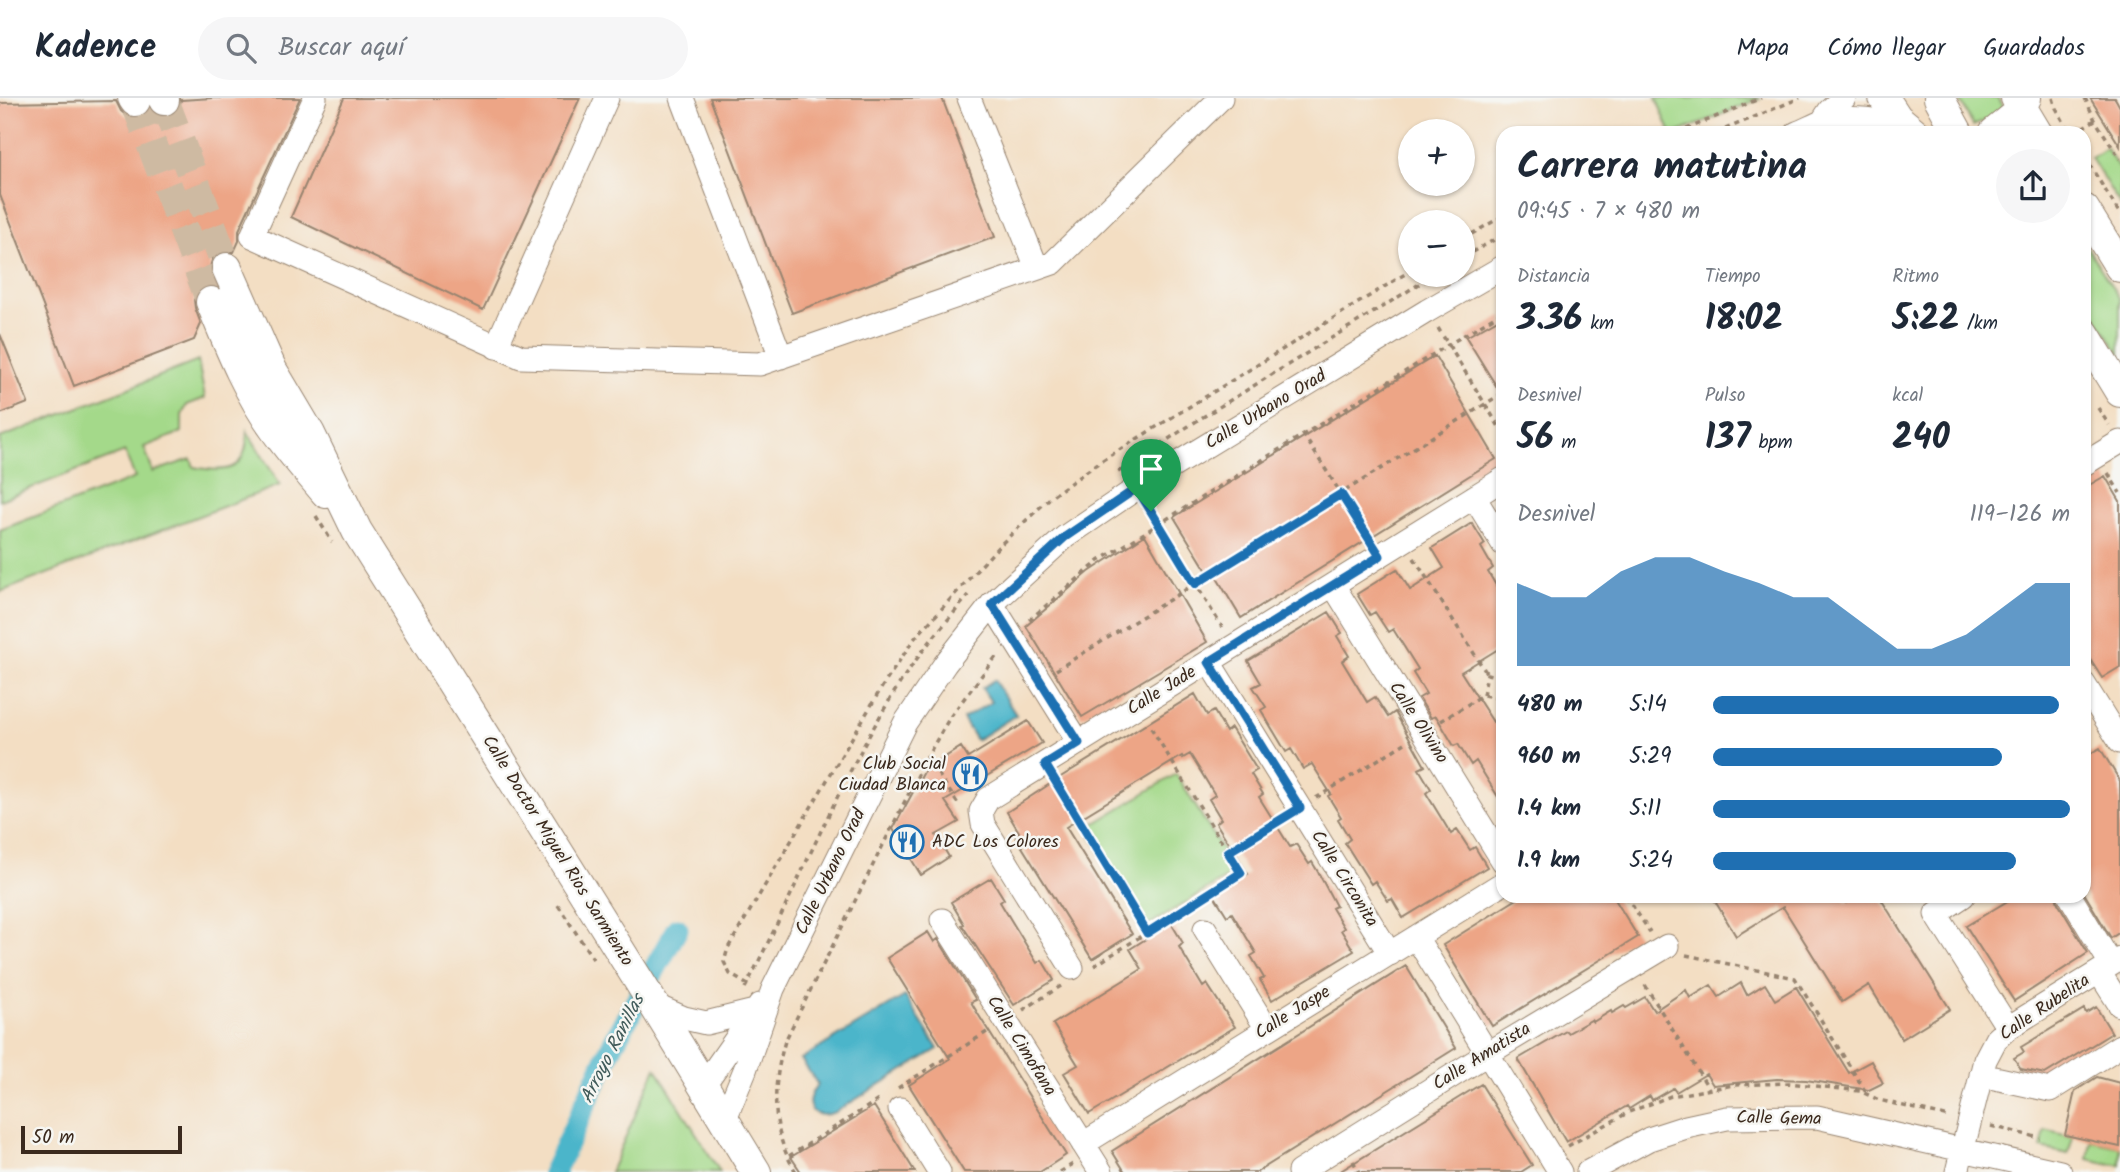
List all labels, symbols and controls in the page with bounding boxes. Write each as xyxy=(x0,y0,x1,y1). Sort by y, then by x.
search box xyxy=(198,17,688,80)
text: Kadence xyxy=(35,22,156,75)
text: Buscar aquí xyxy=(278,27,404,69)
icon: search xyxy=(222,29,260,67)
text: Mapa xyxy=(1736,29,1789,68)
text: Cómo llegar xyxy=(1827,29,1945,68)
text: Guardados xyxy=(1983,29,2085,68)
map controls xyxy=(1398,119,1475,287)
button: + xyxy=(1398,119,1475,196)
text: Carrera matutina xyxy=(1517,138,1807,198)
button: share xyxy=(1996,149,2070,223)
text: 09:45 · 7 × 480 m xyxy=(1517,194,1700,230)
button: − xyxy=(1398,210,1475,287)
text: Distancia xyxy=(1517,262,1590,292)
text: Tiempo xyxy=(1705,262,1761,292)
text: Ritmo xyxy=(1892,262,1939,292)
text: 3.36 xyxy=(1517,292,1583,348)
text: 18:02 xyxy=(1705,292,1783,348)
text: 5:22 xyxy=(1892,292,1959,348)
text: km xyxy=(1583,309,1614,339)
text: /km xyxy=(1959,309,1998,339)
street label: Calle Urbano Orad xyxy=(1200,362,1333,458)
text: Desnivel xyxy=(1517,381,1582,411)
text: Pulso xyxy=(1705,381,1745,411)
text: kcal xyxy=(1892,381,1923,411)
text: 56 xyxy=(1517,411,1554,467)
text: 137 xyxy=(1705,411,1751,467)
text: 240 xyxy=(1892,411,1950,467)
text: m xyxy=(1554,428,1576,458)
text: bpm xyxy=(1751,428,1793,458)
pin xyxy=(1121,439,1181,511)
icon: arrive xyxy=(1132,450,1170,488)
text: Desnivel xyxy=(1517,497,1595,533)
text: 119–126 m xyxy=(1969,497,2070,533)
street label: Calle Jade xyxy=(1122,658,1202,724)
street label: Calle Olivino xyxy=(1381,676,1455,770)
text: 480 m xyxy=(1517,687,1583,723)
text: 5:14 xyxy=(1629,687,1667,723)
street label: Calle Doctor Miguel Rios Sarmiento xyxy=(474,730,640,972)
text: 960 m xyxy=(1517,739,1581,775)
text: 5:29 xyxy=(1629,739,1672,775)
place label: Club Social Ciudad Blanca xyxy=(838,750,947,800)
restaurant icon: Club Social Ciudad Blanca xyxy=(951,755,989,793)
text: 1.4 km xyxy=(1517,791,1581,827)
text: 5:11 xyxy=(1629,791,1661,827)
street label: Calle Urbano Orad xyxy=(788,803,875,940)
restaurant icon: ADC Los Colores xyxy=(888,823,926,861)
street label: Calle Circonita xyxy=(1303,825,1385,933)
place label: ADC Los Colores xyxy=(932,828,1059,857)
text: 1.9 km xyxy=(1517,843,1580,879)
text: 5:24 xyxy=(1629,843,1673,879)
street label: Calle Rubelita xyxy=(1994,967,2096,1049)
street label: Calle Jaspe xyxy=(1249,978,1337,1048)
water label: Arroyo Ranillas xyxy=(573,988,654,1109)
street label: Calle Cimofana xyxy=(978,990,1064,1102)
street label: Calle Amatista xyxy=(1427,1015,1537,1099)
street label: Calle Gema xyxy=(1736,1104,1822,1134)
scale bar xyxy=(21,1123,182,1155)
text: 50 m xyxy=(32,1123,74,1153)

